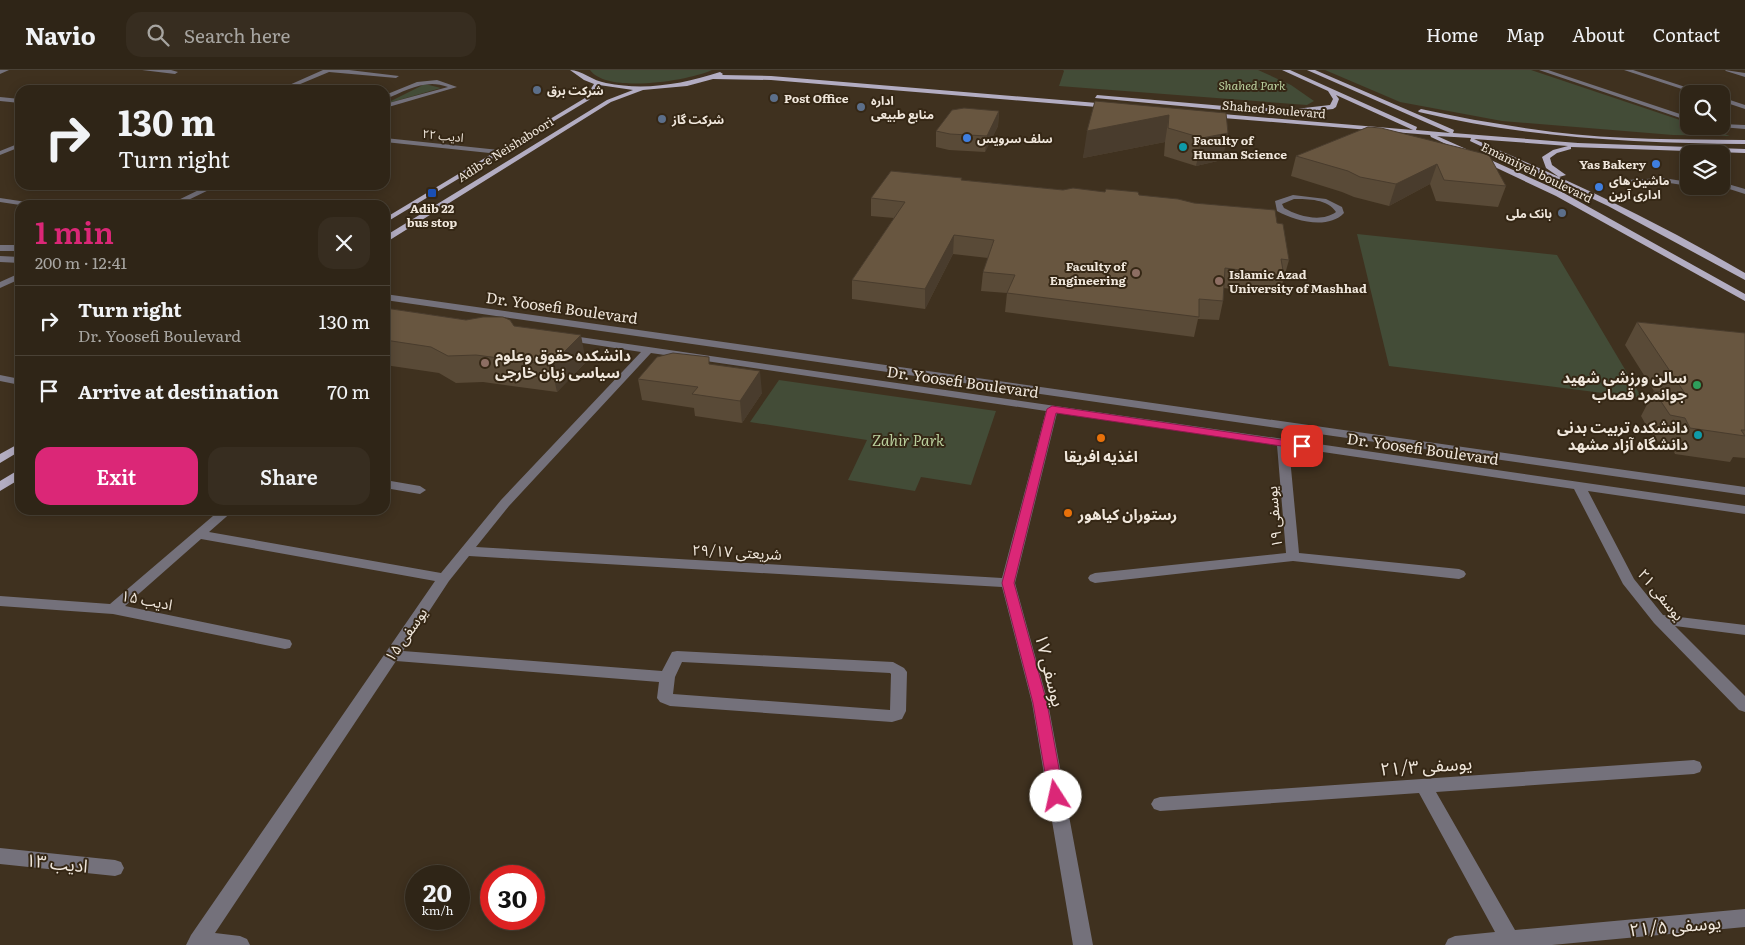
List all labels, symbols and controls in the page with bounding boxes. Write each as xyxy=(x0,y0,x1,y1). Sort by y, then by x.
search box xyxy=(126,12,476,57)
text: Navio xyxy=(25,17,96,52)
icon: search xyxy=(144,21,172,49)
text: Search here xyxy=(184,21,290,49)
text: Home xyxy=(1426,21,1478,48)
text: Map xyxy=(1506,21,1544,48)
text: About xyxy=(1572,21,1625,48)
text: Contact xyxy=(1653,21,1720,48)
park label: Shahed Park xyxy=(1218,76,1286,94)
place label: شرکت برق xyxy=(547,81,604,99)
marker: شرکت برق xyxy=(531,84,543,96)
map controls xyxy=(1680,85,1730,195)
button: search xyxy=(1680,85,1730,135)
place label: Post Office xyxy=(784,89,849,107)
place label: اداره منابع طبیعی xyxy=(871,91,934,124)
marker: Post Office xyxy=(768,92,780,104)
text: 130 m xyxy=(118,95,215,147)
street label: Shahed Boulevard xyxy=(1221,95,1327,123)
marker: اداره منابع طبیعی xyxy=(855,101,867,113)
icon: right xyxy=(35,105,100,170)
place label: شرکت گاز xyxy=(671,110,724,128)
street label: Adib-e Neishaboori xyxy=(454,112,556,186)
marker: شرکت گاز xyxy=(656,113,668,125)
street label: ادیب ۲۲ xyxy=(421,124,465,146)
place label: سلف سرویس xyxy=(977,129,1053,147)
place label: Faculty of Human Science xyxy=(1193,131,1287,163)
marker: سلف سرویس xyxy=(961,132,973,144)
street label: Emamiyeh boulevard xyxy=(1478,137,1596,207)
marker: Faculty of Human Science xyxy=(1177,141,1189,153)
text: Turn right xyxy=(118,142,230,175)
button: layers xyxy=(1680,145,1730,195)
place label: Yas Bakery xyxy=(1579,155,1647,173)
marker: Yas Bakery xyxy=(1650,158,1662,170)
place label: ماشین های اداری آرین xyxy=(1609,171,1670,203)
marker: ماشین های اداری آرین xyxy=(1593,181,1605,193)
marker: Adib 22 bus stop xyxy=(426,187,438,199)
place label: Adib 22 bus stop xyxy=(407,199,457,231)
place label: بانک ملی xyxy=(1506,204,1552,222)
marker: بانک ملی xyxy=(1556,207,1568,219)
text: 1 min xyxy=(35,209,114,253)
button: close xyxy=(318,217,370,269)
text: 200 m · 12:41 xyxy=(35,250,127,274)
place label: Faculty of Engineering xyxy=(1050,257,1128,289)
place label: Islamic Azad University of Mashhad xyxy=(1229,265,1367,297)
marker: Faculty of Engineering xyxy=(1130,267,1142,279)
marker: Islamic Azad University of Mashhad xyxy=(1213,275,1225,287)
street label: Dr. Yoosefi Boulevard xyxy=(485,285,639,329)
text: Turn right xyxy=(78,295,182,323)
icon: right xyxy=(35,307,63,335)
text: 130 m xyxy=(319,307,370,335)
text: Dr. Yoosefi Boulevard xyxy=(78,323,241,347)
place label: دانشکده حقوق وعلوم سیاسی زبان خارجی xyxy=(495,343,631,383)
marker: دانشکده حقوق وعلوم سیاسی زبان خارجی xyxy=(479,357,491,369)
street label: Dr. Yoosefi Boulevard xyxy=(886,359,1040,403)
place label: سالن ورزشی شهید جوانمرد قصاب xyxy=(1562,365,1688,405)
icon: arrive xyxy=(35,377,63,405)
text: Arrive at destination xyxy=(78,377,279,405)
text: 70 m xyxy=(327,377,370,405)
marker: سالن ورزشی شهید جوانمرد قصاب xyxy=(1691,379,1703,391)
place label: دانشکده تربیت بدنی دانشگاه آزاد مشهد xyxy=(1557,415,1688,455)
pin xyxy=(1281,425,1323,467)
street label: Dr. Yoosefi Boulevard xyxy=(1346,426,1500,470)
park label: Zahir Park xyxy=(872,428,945,451)
marker: دانشکده تربیت بدنی دانشگاه آزاد مشهد xyxy=(1692,429,1704,441)
marker: اغذیه افریقا xyxy=(1095,432,1107,444)
icon: arrive xyxy=(1288,432,1316,460)
place label: اغذیه افریقا xyxy=(1064,444,1138,467)
button: Exit xyxy=(35,447,198,505)
button: Share xyxy=(208,447,370,505)
street label: یوسفی ۱۹ xyxy=(1259,485,1287,549)
place label: رستوران کیاهور xyxy=(1077,502,1177,525)
marker: رستوران کیاهور xyxy=(1062,507,1074,519)
street label: شریعتی ۲۹/۱۷ xyxy=(691,537,783,565)
street label: یوسفی ۲۱ xyxy=(1633,563,1691,625)
street label: ادیب ۱۵ xyxy=(119,583,175,615)
street label: یوسفی ۱۵ xyxy=(378,602,432,666)
street label: یوسفی ۱۷ xyxy=(1029,631,1073,709)
street label: یوسفی ۲۱/۳ xyxy=(1379,748,1473,782)
position arrow xyxy=(1029,769,1081,821)
street label: ادیب ۱۳ xyxy=(25,845,89,879)
speed limit sign: 30 xyxy=(480,865,545,930)
text: 20 xyxy=(423,873,452,910)
text: km/h xyxy=(422,901,453,919)
street label: یوسفی ۲۱/۵ xyxy=(1628,908,1722,942)

